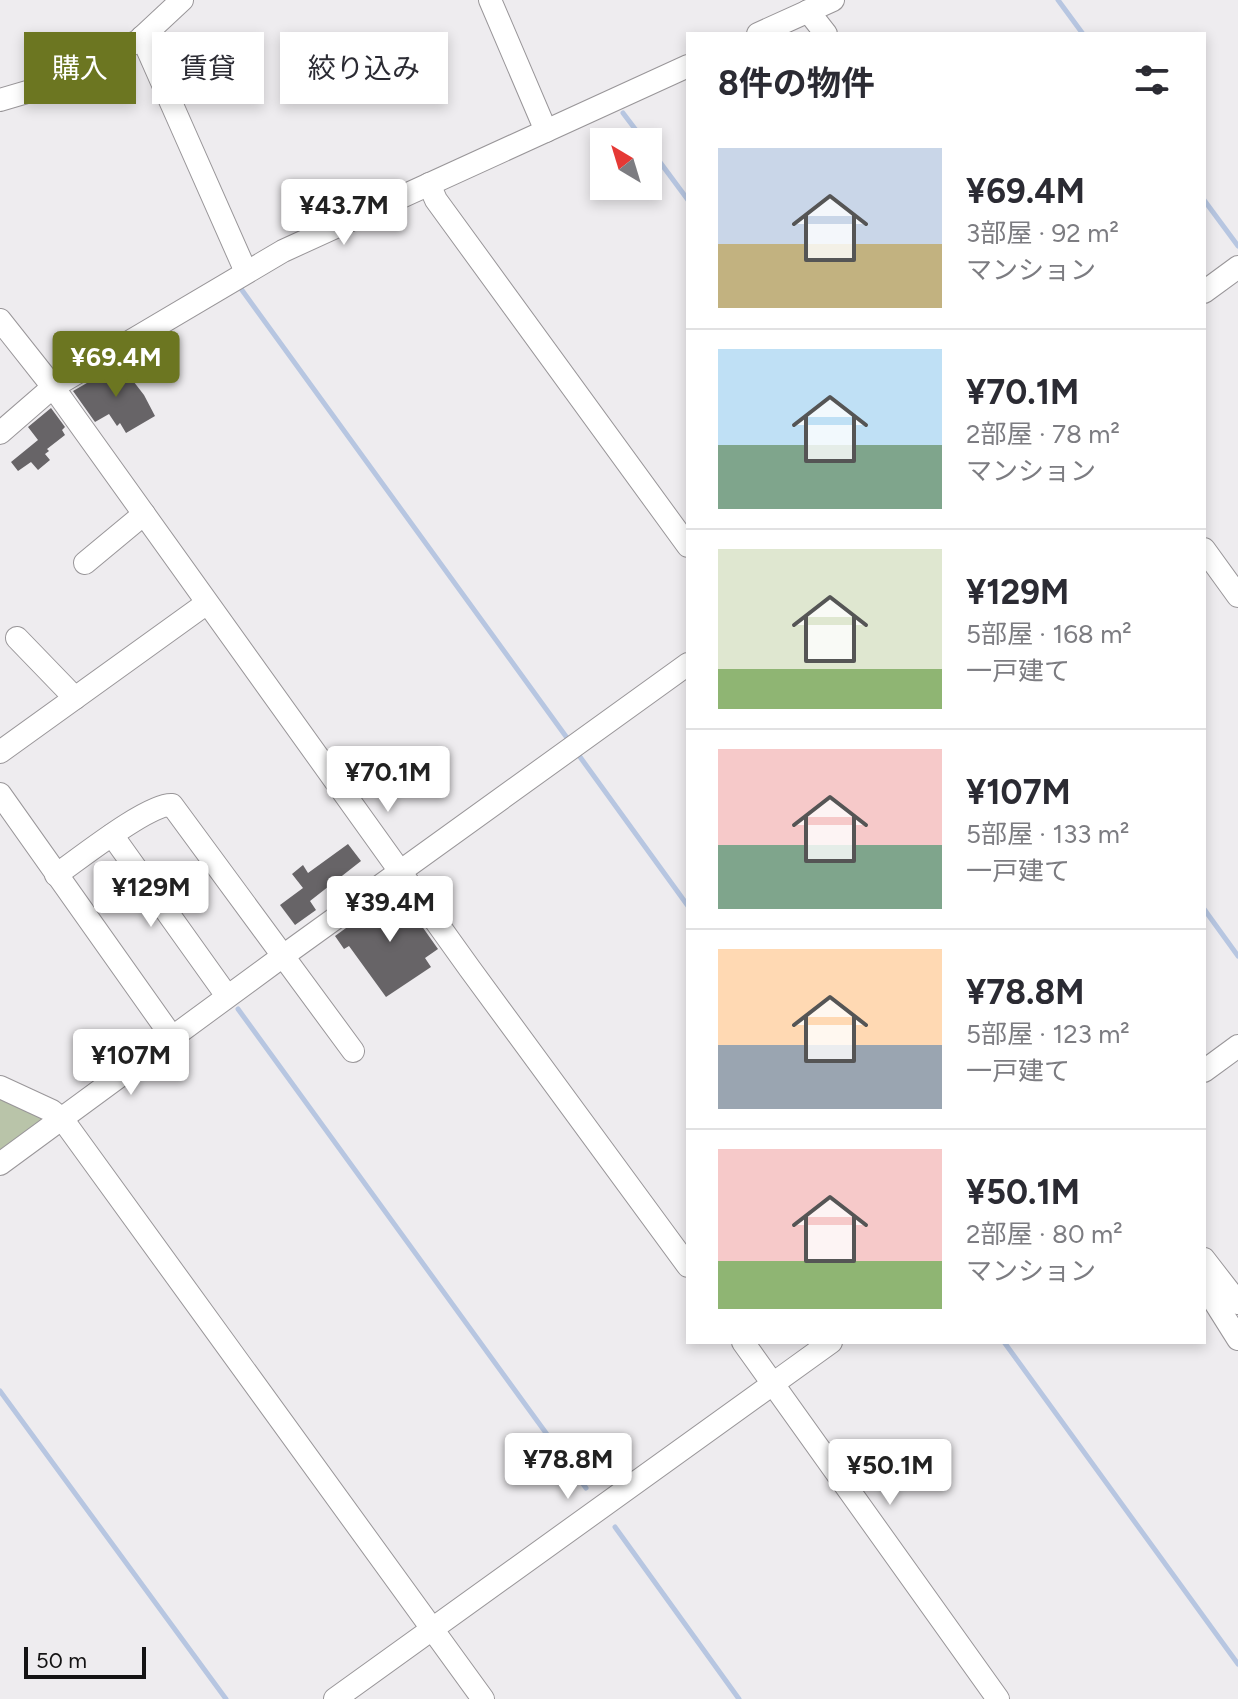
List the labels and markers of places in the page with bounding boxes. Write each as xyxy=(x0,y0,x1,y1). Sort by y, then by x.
pin: ¥43.7M xyxy=(279,179,409,247)
pin: ¥69.4M xyxy=(51,331,181,399)
pin: ¥70.1M xyxy=(323,746,453,814)
pin: ¥129M xyxy=(95,861,207,929)
pin: ¥39.4M xyxy=(325,876,455,944)
pin: ¥107M xyxy=(75,1029,187,1097)
pin: ¥78.8M xyxy=(503,1433,633,1501)
pin: ¥50.1M xyxy=(825,1439,955,1507)

